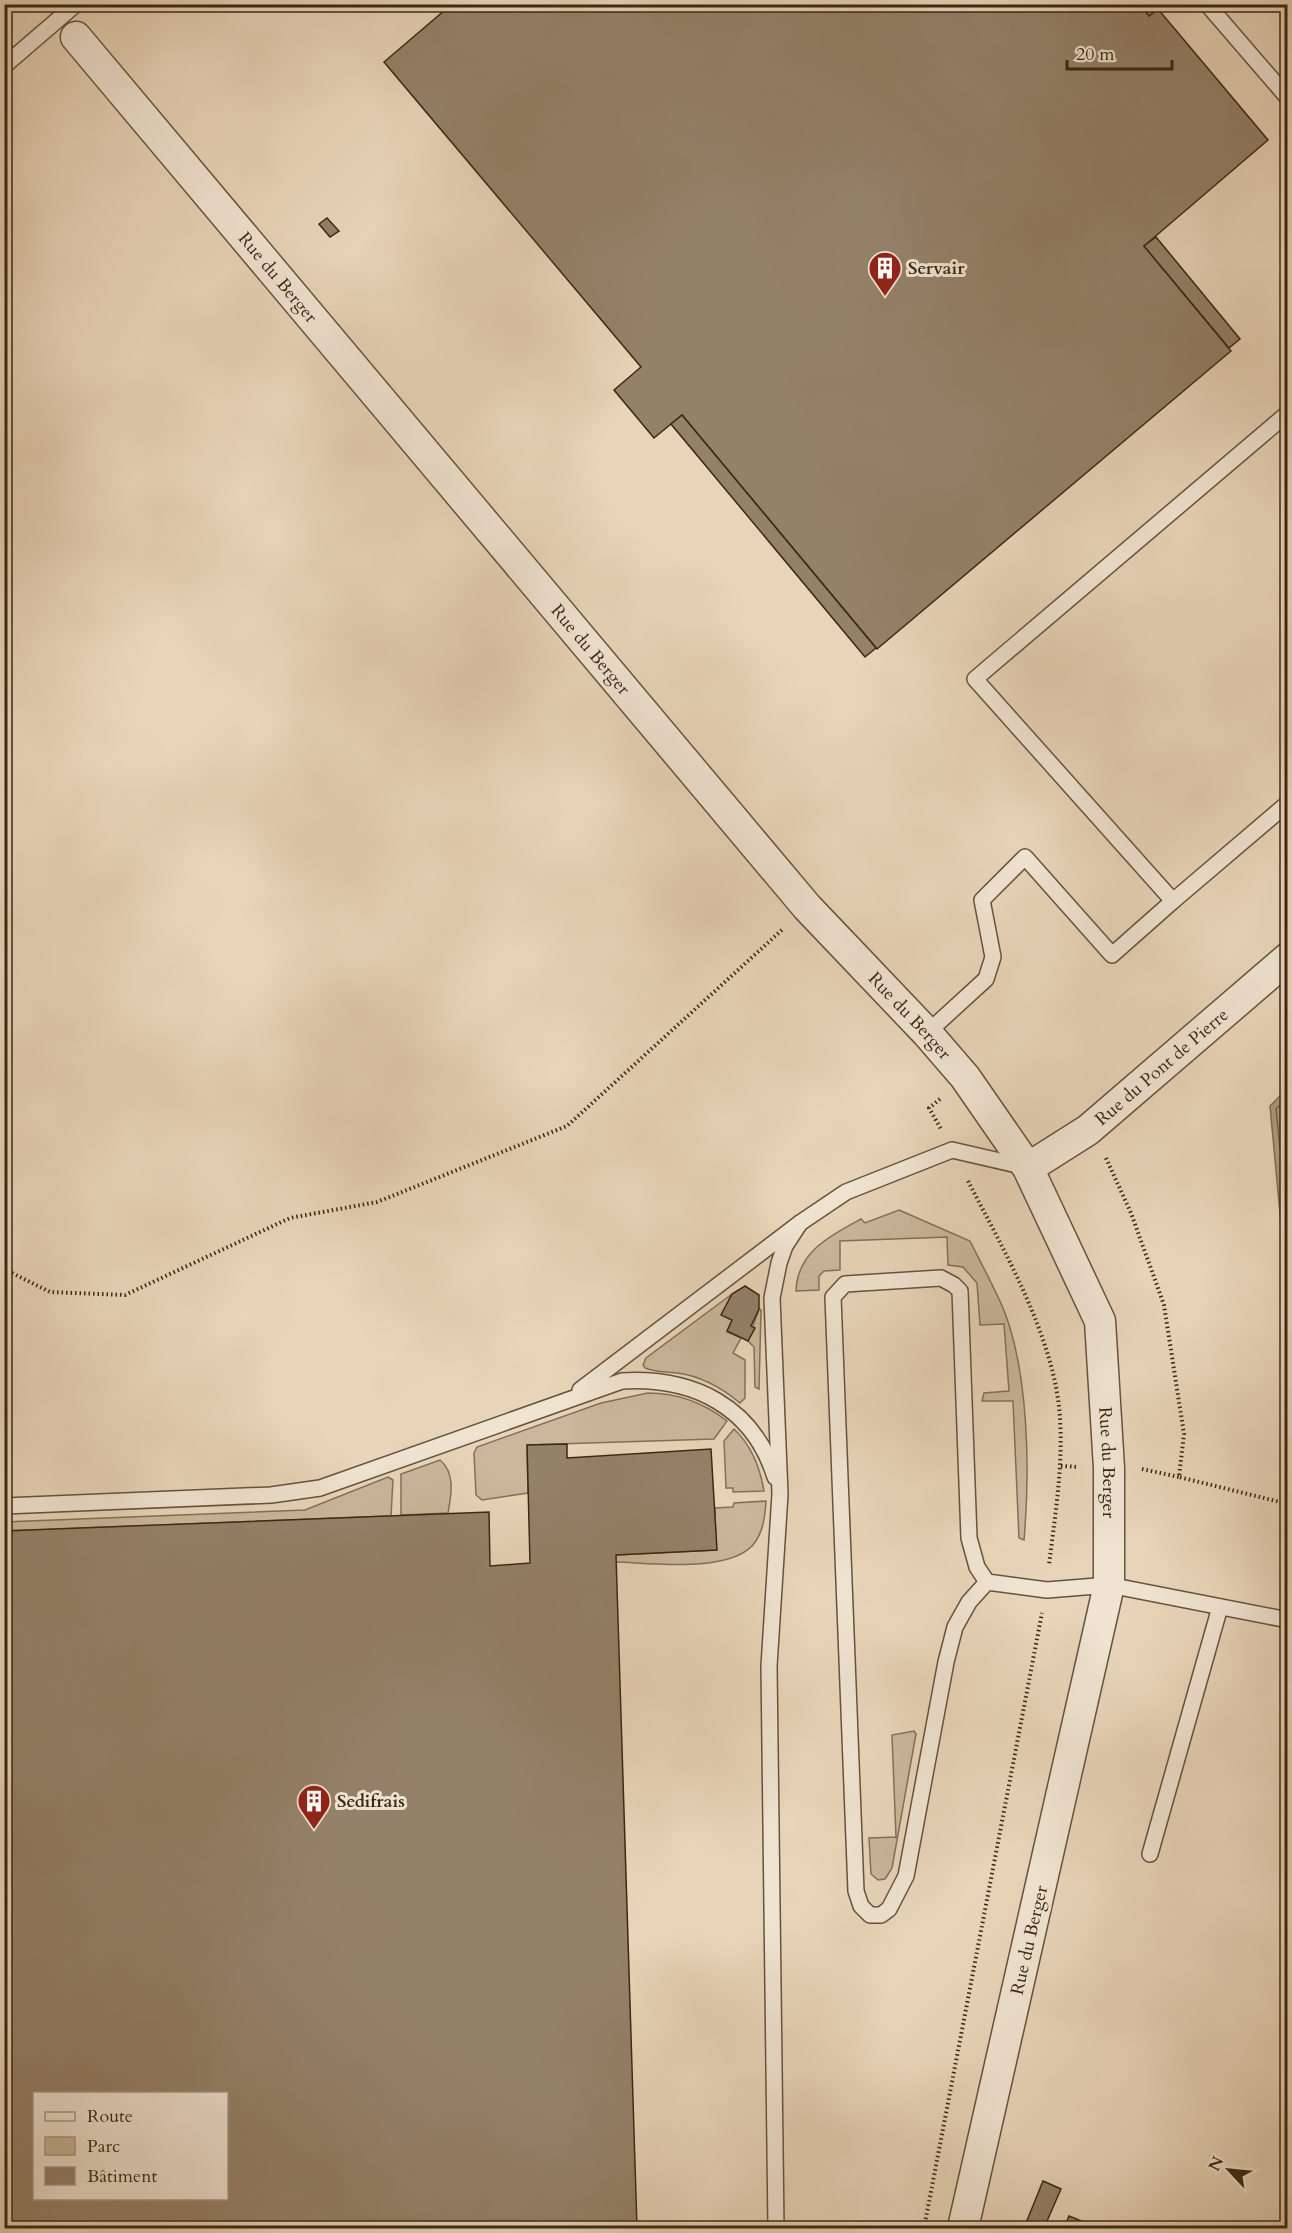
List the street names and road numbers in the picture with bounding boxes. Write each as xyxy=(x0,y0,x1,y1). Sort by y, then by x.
street label: Rue du Berger xyxy=(232,227,323,329)
street label: Rue du Berger xyxy=(545,599,636,701)
street label: Rue du Berger xyxy=(862,967,957,1066)
street label: Rue du Pont de Pierre xyxy=(1090,1003,1234,1132)
street label: Rue du Berger xyxy=(1092,1406,1121,1519)
street label: Rue du Berger xyxy=(1005,1883,1054,1997)

